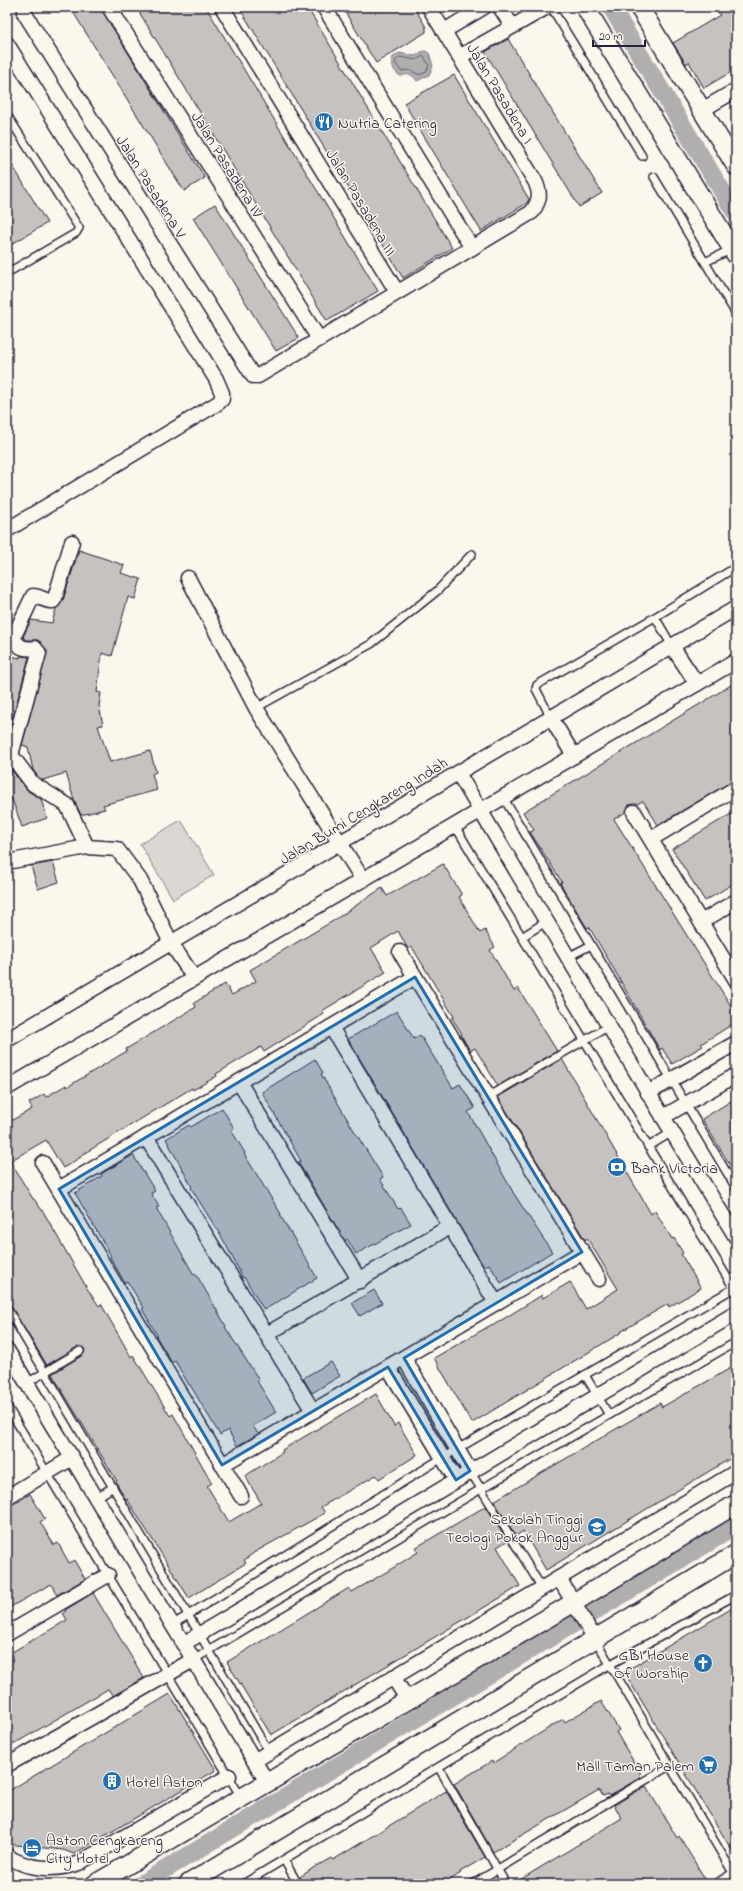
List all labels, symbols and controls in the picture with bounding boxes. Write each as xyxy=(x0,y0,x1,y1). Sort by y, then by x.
scale bar xyxy=(593,22,645,48)
text: 20 m xyxy=(599,28,622,46)
street label: Jalan Pasadena I xyxy=(460,39,539,149)
street label: Jalan Pasadena IV xyxy=(184,107,269,223)
restaurant icon: Nutria Catering xyxy=(313,111,335,133)
place label: Nutria Catering xyxy=(338,112,437,136)
street label: Jalan Pasadena V xyxy=(109,131,192,244)
street label: Jalan Pasadena III xyxy=(319,145,402,261)
street label: Jalan Bumi Cengkareng Indah xyxy=(275,752,453,872)
bank icon: Bank Victoria xyxy=(606,1156,628,1178)
place label: Bank Victoria xyxy=(630,1157,718,1181)
place label: Sekolah Tinggi Teologi Pokok Anggur xyxy=(446,1508,583,1550)
school or university icon: Sekolah Tinggi Teologi Pokok Anggur xyxy=(586,1516,608,1538)
place label: GBI House Of Worship xyxy=(614,1644,690,1686)
church icon: GBI House Of Worship xyxy=(692,1652,714,1674)
supermarket icon: Mall Taman Palem xyxy=(697,1754,719,1776)
place label: Mall Taman Palem xyxy=(576,1755,694,1779)
building icon: Hotel Aston xyxy=(101,1770,123,1792)
place label: Hotel Aston xyxy=(126,1771,203,1795)
place label: Aston Cengkareng City Hotel xyxy=(46,1829,163,1871)
hotel icon: Aston Cengkareng City Hotel xyxy=(21,1837,43,1859)

